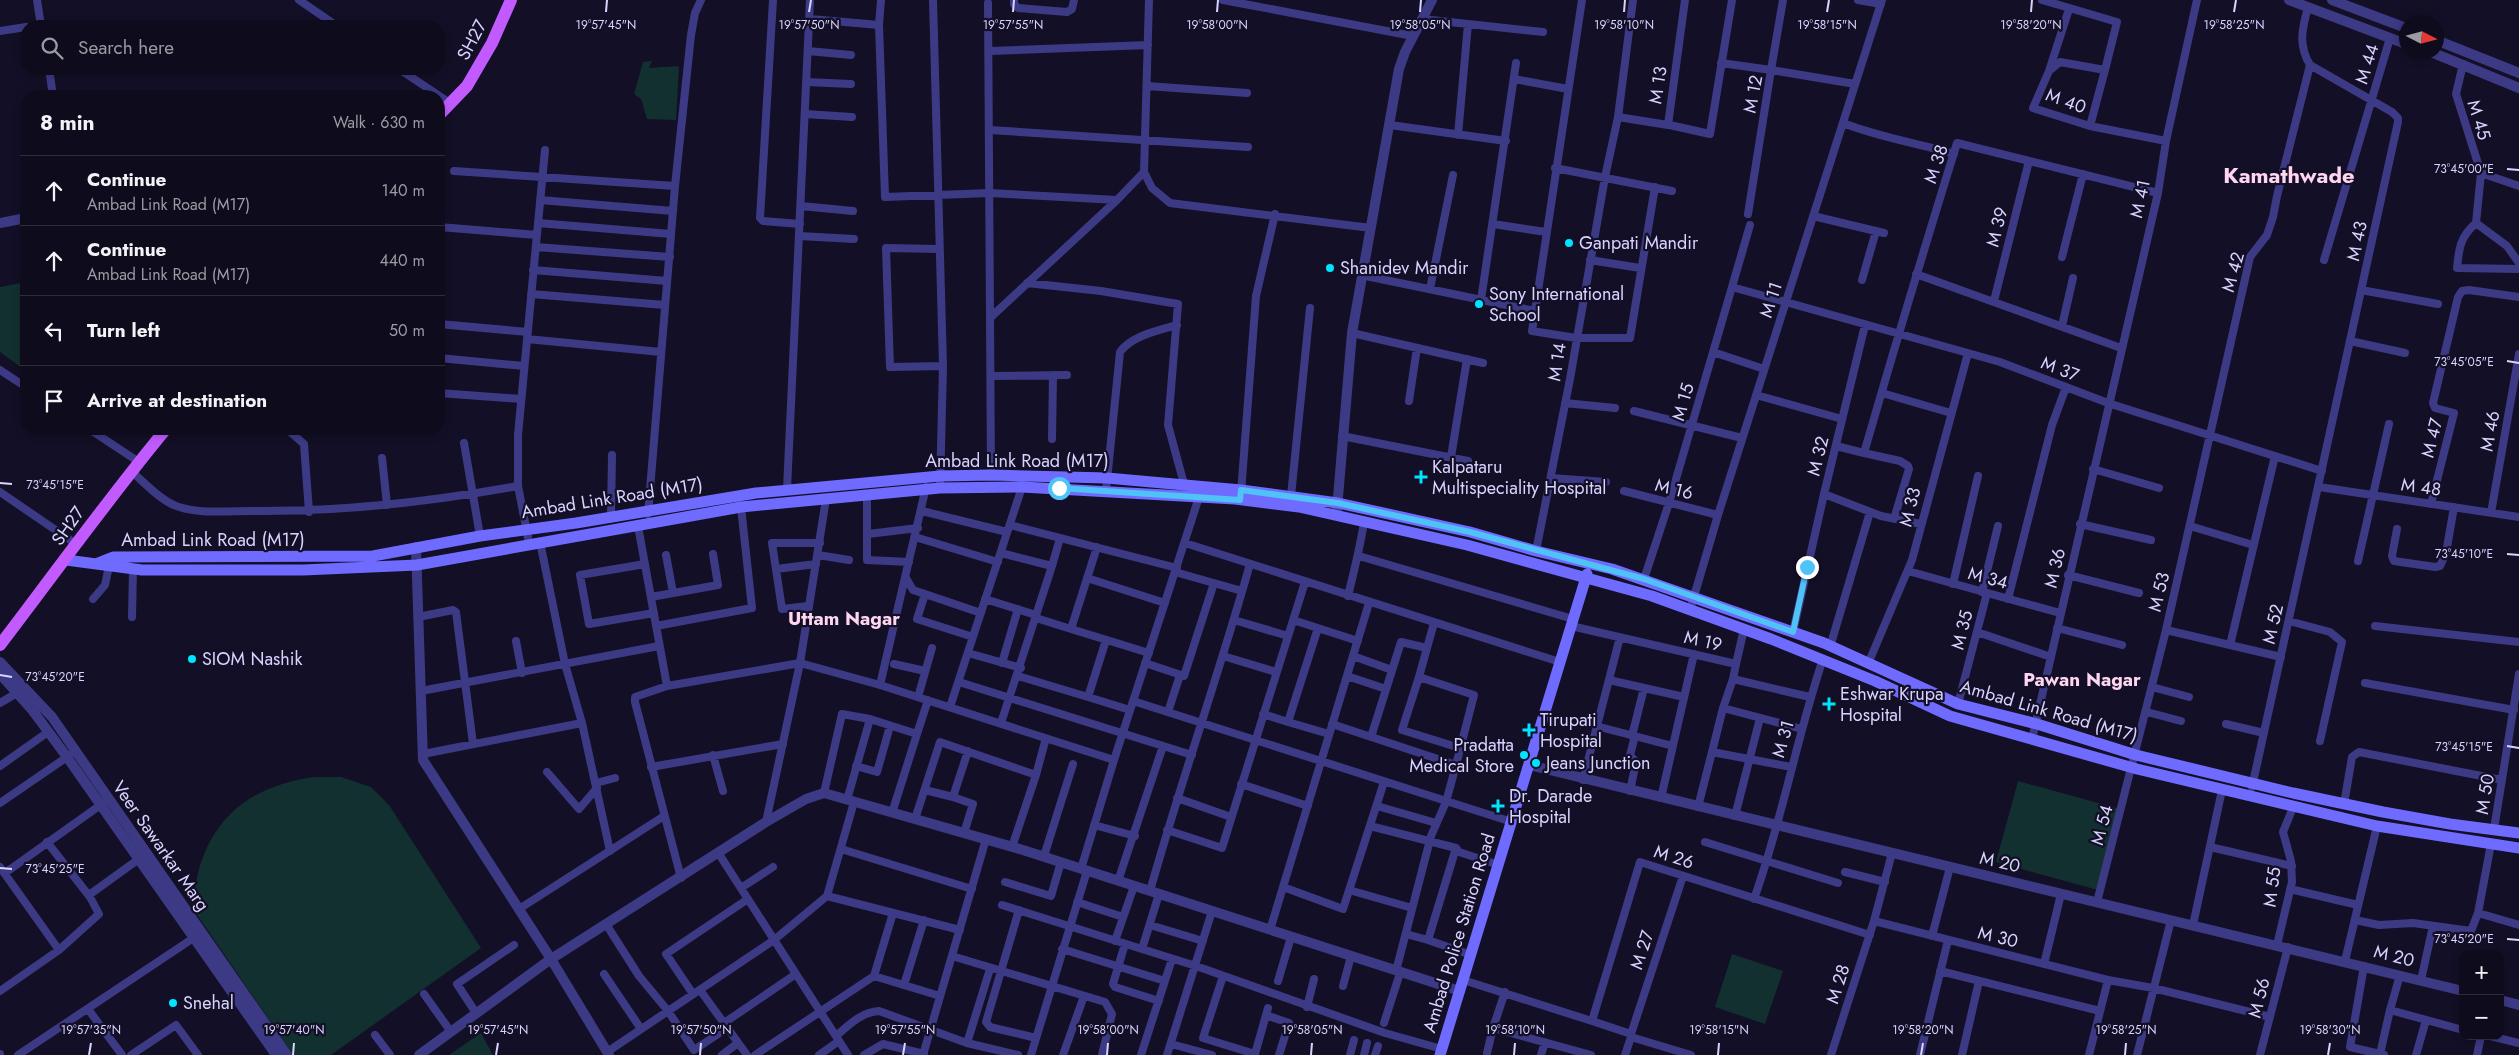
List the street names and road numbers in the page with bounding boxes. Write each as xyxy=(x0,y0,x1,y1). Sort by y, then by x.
street label: SH27 xyxy=(451,15,494,65)
street label: M 44 xyxy=(2349,41,2385,87)
street label: M 13 xyxy=(1642,64,1674,106)
street label: M 12 xyxy=(1737,73,1769,115)
street label: M 40 xyxy=(2042,82,2090,120)
street label: M 45 xyxy=(2461,97,2497,143)
street label: M 38 xyxy=(1917,141,1955,187)
street label: M 41 xyxy=(2123,177,2157,221)
street label: M 39 xyxy=(1980,204,2014,250)
street label: M 43 xyxy=(2340,218,2374,263)
street label: M 42 xyxy=(2215,249,2251,295)
street label: M 11 xyxy=(1753,279,1789,321)
street label: M 14 xyxy=(1541,341,1573,383)
street label: M 37 xyxy=(2037,350,2083,388)
street label: M 15 xyxy=(1665,380,1701,424)
street label: M 46 xyxy=(2474,409,2506,453)
street label: M 47 xyxy=(2415,415,2450,461)
street label: M 32 xyxy=(1801,433,1835,479)
street label: Ambad Link Road (M17) xyxy=(925,448,1109,474)
street label: Ambad Link Road (M17) xyxy=(519,471,705,525)
street label: M 48 xyxy=(2399,471,2443,503)
street label: M 16 xyxy=(1652,472,1696,506)
street label: M 33 xyxy=(1893,484,1927,529)
street label: SH27 xyxy=(45,501,91,551)
street label: Ambad Link Road (M17) xyxy=(121,527,305,553)
street label: M 36 xyxy=(2038,545,2072,591)
street label: M 34 xyxy=(1965,560,2011,596)
street label: M 53 xyxy=(2142,569,2176,614)
street label: M 52 xyxy=(2256,601,2290,647)
street label: M 35 xyxy=(1945,607,1979,653)
street label: M 19 xyxy=(1681,624,1725,658)
street label: Ambad Link Road (M17) xyxy=(1957,673,2141,749)
street label: M 31 xyxy=(1765,717,1801,761)
street label: M 50 xyxy=(2469,772,2501,816)
street label: Veer Sawarkar Marg xyxy=(106,776,216,916)
street label: M 54 xyxy=(2084,802,2120,848)
street label: Ambad Police Station Road xyxy=(1416,830,1502,1036)
street label: M 26 xyxy=(1651,838,1697,876)
street label: M 20 xyxy=(1977,845,2023,879)
street label: M 55 xyxy=(2257,865,2287,909)
street label: M 30 xyxy=(1975,919,2021,955)
street label: M 27 xyxy=(1624,927,1661,973)
street label: M 20 xyxy=(2371,938,2417,974)
street label: M 28 xyxy=(1819,961,1857,1007)
street label: M 56 xyxy=(2241,975,2277,1021)

